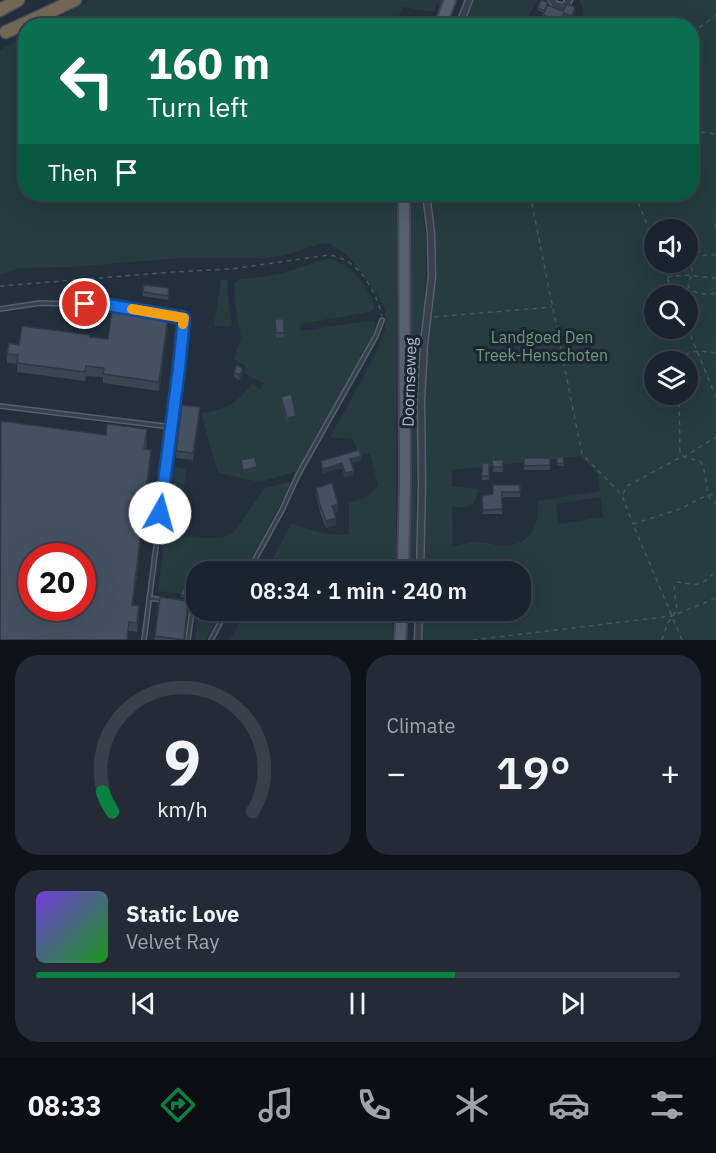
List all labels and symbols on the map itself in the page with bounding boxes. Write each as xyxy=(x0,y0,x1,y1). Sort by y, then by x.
pin xyxy=(59,278,110,329)
park label: Landgoed Den Treek-Henschoten xyxy=(476,327,608,365)
street label: Doornseweg xyxy=(397,336,421,427)
position arrow xyxy=(128,481,192,545)
speed limit sign: 20 xyxy=(18,543,96,621)

